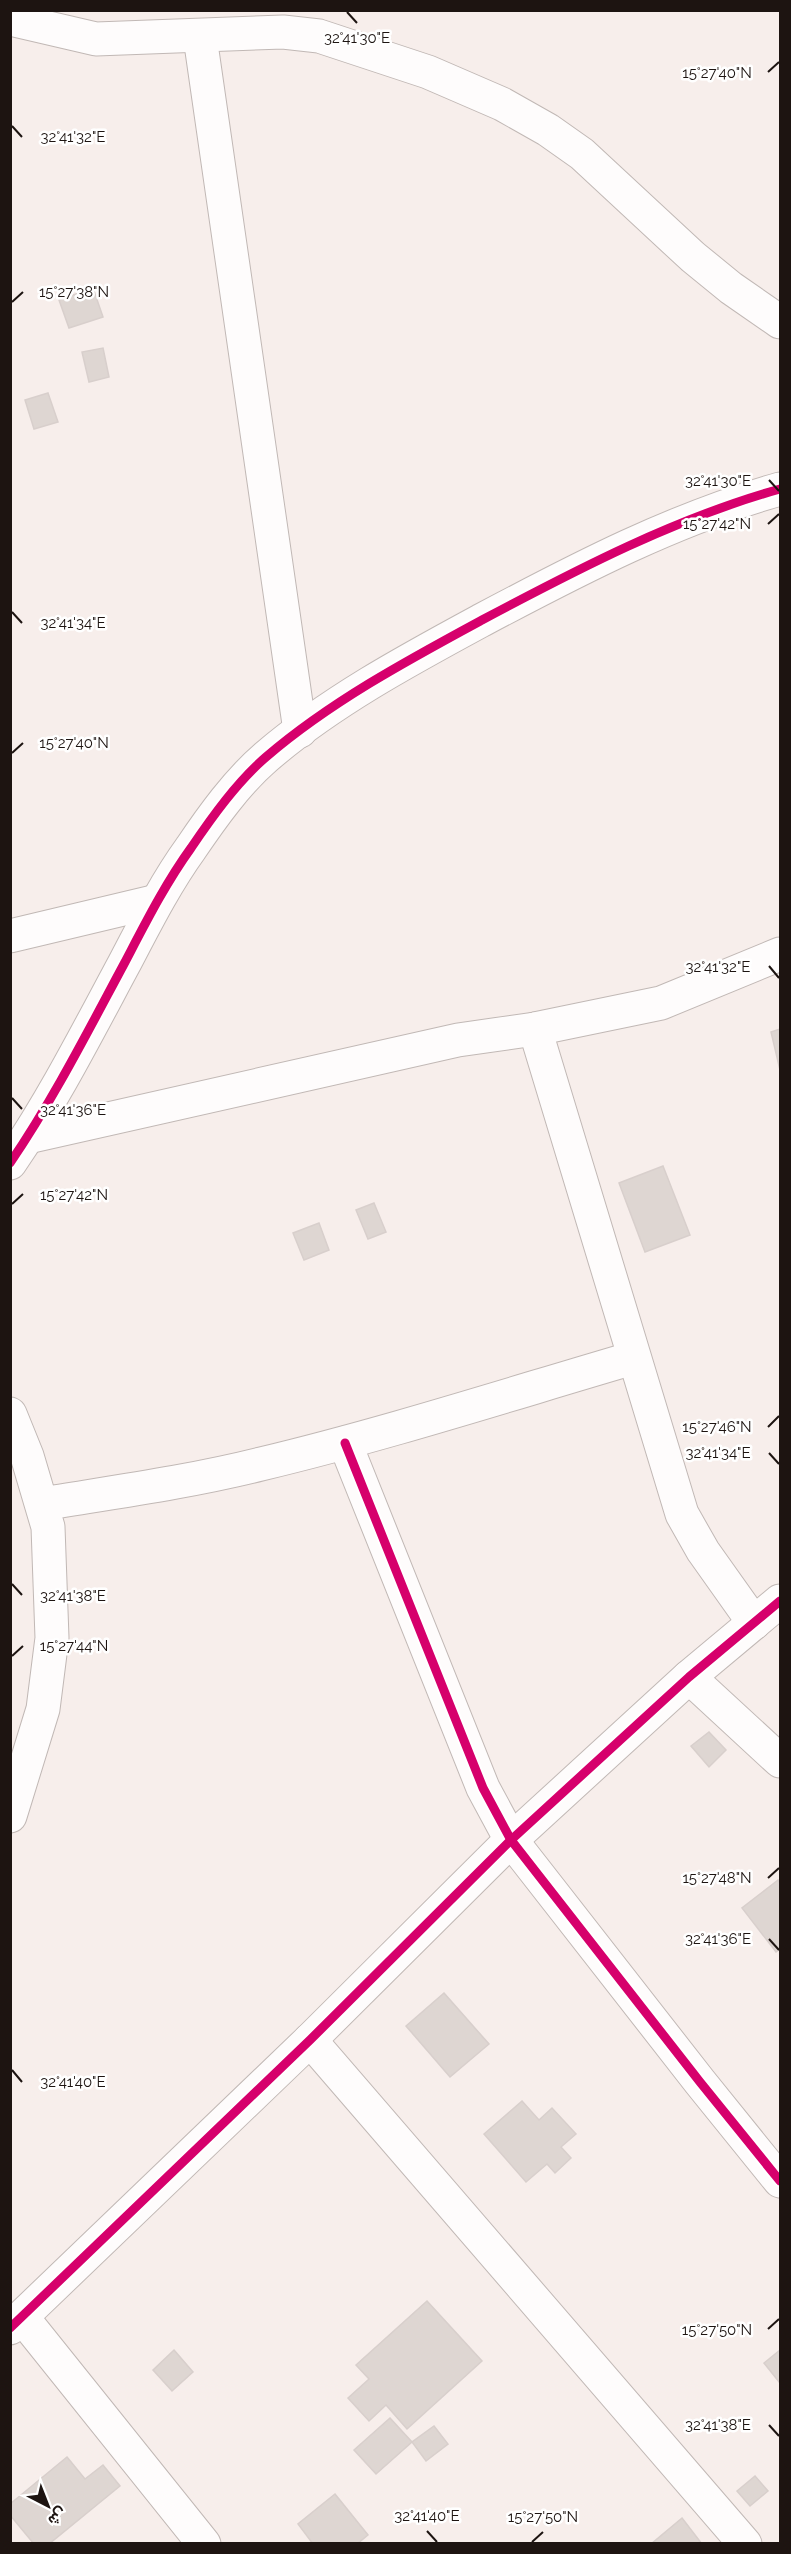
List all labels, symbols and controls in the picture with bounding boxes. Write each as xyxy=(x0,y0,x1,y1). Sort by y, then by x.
text: 32°41'30"E xyxy=(324,29,390,47)
text: 15°27'40"N xyxy=(682,64,752,82)
text: 32°41'32"E xyxy=(41,128,105,146)
text: 15°27'38"N xyxy=(39,283,109,301)
text: 32°41'30"E xyxy=(685,472,751,490)
text: 15°27'42"N xyxy=(683,515,751,533)
text: 32°41'34"E xyxy=(40,614,106,632)
text: 15°27'40"N xyxy=(39,734,109,752)
text: 32°41'32"E xyxy=(686,958,750,976)
text: 32°41'36"E xyxy=(40,1101,106,1119)
text: 15°27'42"N xyxy=(40,1186,108,1204)
text: 15°27'46"N xyxy=(682,1418,752,1436)
text: 32°41'34"E xyxy=(685,1444,751,1462)
text: 32°41'38"E xyxy=(40,1587,106,1605)
text: 15°27'44"N xyxy=(40,1637,108,1655)
text: 15°27'48"N xyxy=(682,1869,752,1887)
text: 32°41'36"E xyxy=(685,1930,751,1948)
text: 32°41'40"E xyxy=(40,2073,106,2091)
text: 15°27'50"N xyxy=(682,2321,752,2339)
text: 32°41'38"E xyxy=(685,2416,751,2434)
north arrow xyxy=(18,2476,78,2536)
text: ش xyxy=(44,2503,71,2530)
text: 32°41'40"E xyxy=(394,2507,460,2525)
text: 15°27'50"N xyxy=(508,2508,578,2526)

